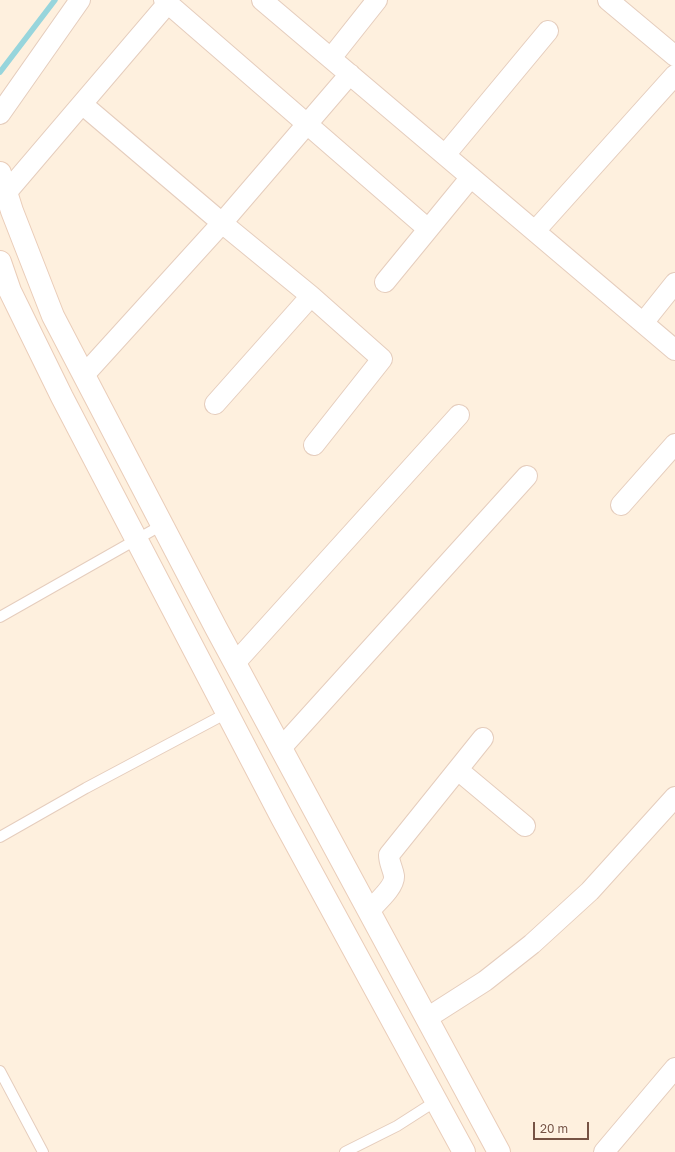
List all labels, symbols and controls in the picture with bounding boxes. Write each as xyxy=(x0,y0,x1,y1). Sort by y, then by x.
scale bar xyxy=(535,1114,591,1140)
text: 20 m xyxy=(540,1121,568,1136)

